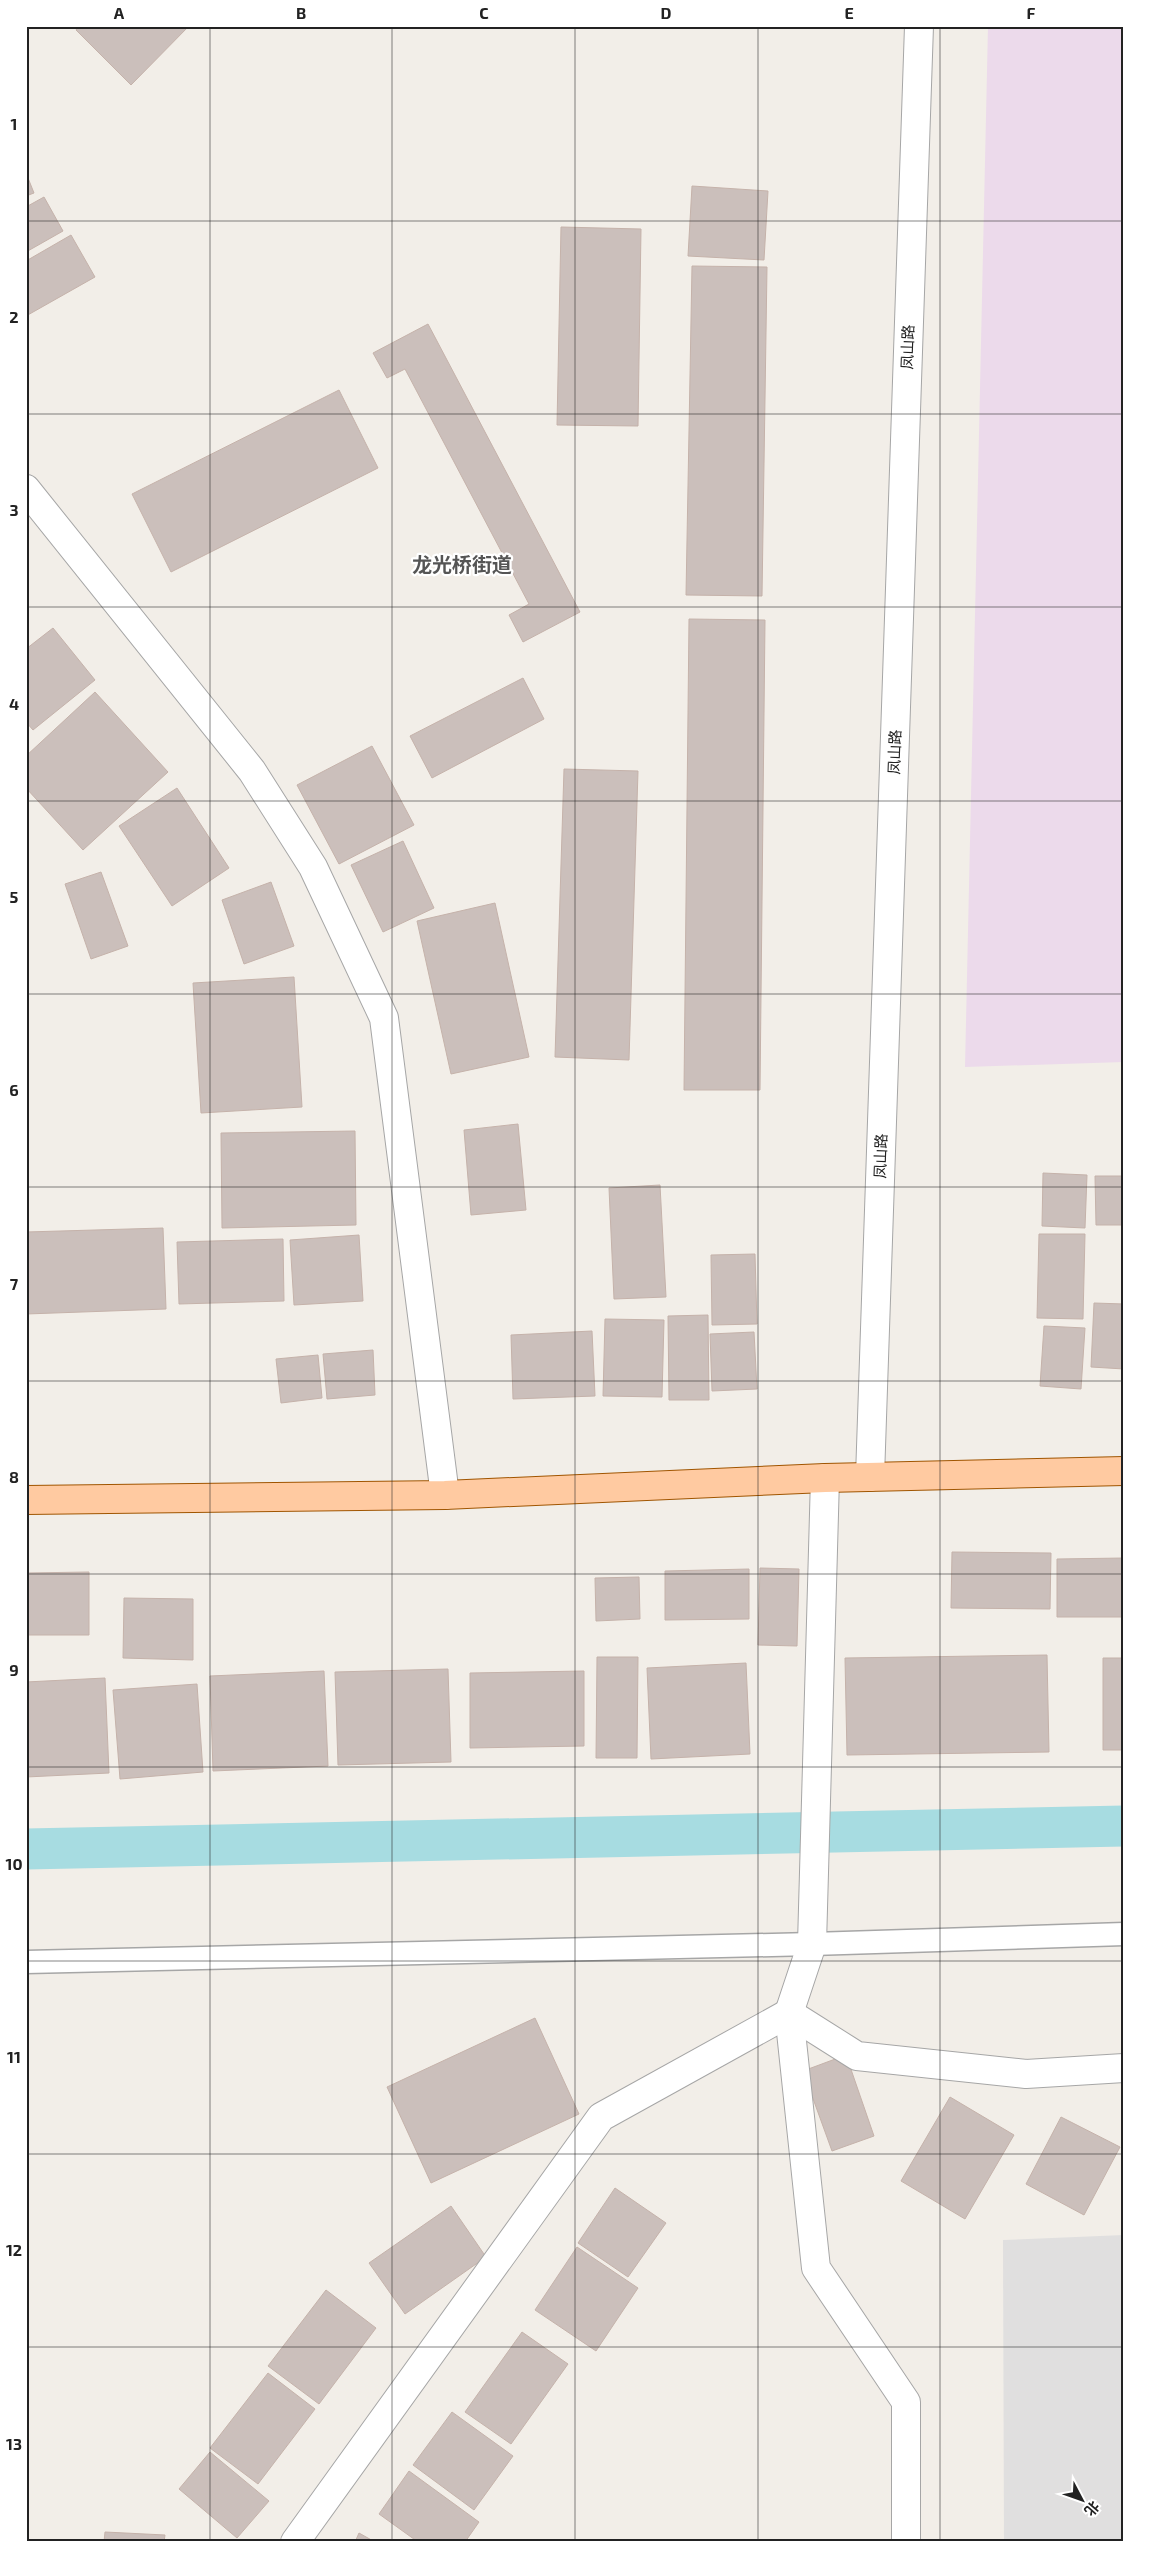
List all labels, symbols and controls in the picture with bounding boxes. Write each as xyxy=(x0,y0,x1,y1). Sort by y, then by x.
text: A xyxy=(114,3,125,22)
text: B xyxy=(296,3,306,22)
text: C xyxy=(479,3,489,22)
text: D xyxy=(661,3,672,22)
text: E xyxy=(844,3,854,22)
text: F xyxy=(1027,3,1036,22)
text: 1 xyxy=(11,114,17,133)
text: 2 xyxy=(9,307,19,326)
street label: 凤山路 xyxy=(897,324,917,370)
text: 3 xyxy=(9,500,19,519)
district label: 龙光桥街道 xyxy=(412,552,512,576)
text: 4 xyxy=(9,694,19,713)
street label: 凤山路 xyxy=(884,729,904,775)
text: 5 xyxy=(10,887,19,906)
text: 6 xyxy=(9,1080,19,1099)
street label: 凤山路 xyxy=(870,1133,890,1179)
text: 7 xyxy=(10,1274,19,1293)
text: 8 xyxy=(9,1467,19,1486)
text: 9 xyxy=(9,1660,19,1679)
text: 10 xyxy=(5,1854,23,1873)
text: 11 xyxy=(7,2047,21,2066)
text: 12 xyxy=(6,2240,22,2259)
text: 13 xyxy=(6,2434,22,2453)
north arrow xyxy=(1058,2476,1108,2526)
text: 北 xyxy=(1081,2498,1103,2520)

